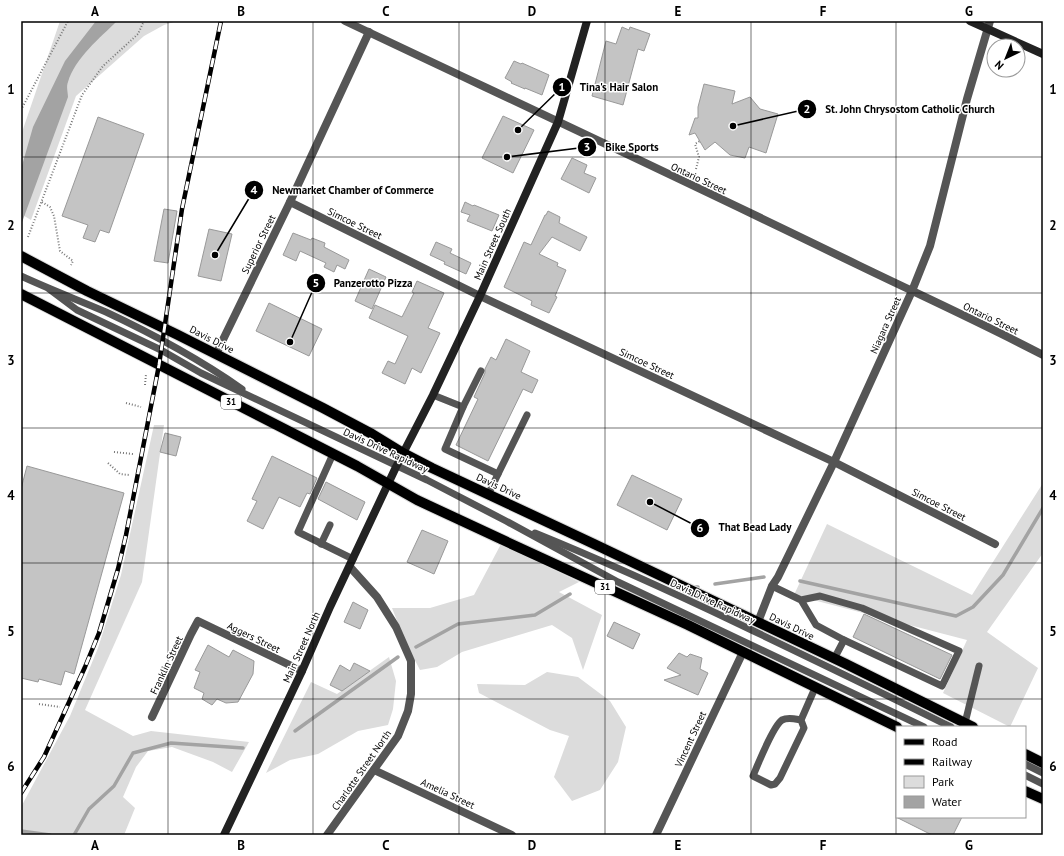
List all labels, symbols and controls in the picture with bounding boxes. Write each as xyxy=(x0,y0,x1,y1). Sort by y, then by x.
text: A xyxy=(91,3,99,20)
text: B xyxy=(237,3,245,20)
text: C xyxy=(382,3,390,20)
text: D xyxy=(528,3,536,20)
text: E xyxy=(675,3,682,20)
text: F xyxy=(820,3,827,20)
text: G xyxy=(965,3,973,20)
north arrow xyxy=(986,38,1026,78)
text: N xyxy=(992,58,1007,73)
callout: Tina's Hair Salon xyxy=(552,76,667,99)
text: 1 xyxy=(559,79,565,94)
text: Tina's Hair Salon xyxy=(580,80,658,94)
text: 1 xyxy=(7,81,15,98)
text: 1 xyxy=(1049,81,1057,98)
callout: St. John Chrysostom Catholic Church xyxy=(797,97,1004,120)
text: 2 xyxy=(804,101,810,116)
text: St. John Chrysostom Catholic Church xyxy=(825,102,995,116)
callout: Bike Sports xyxy=(577,136,666,159)
text: 3 xyxy=(584,139,590,154)
text: Bike Sports xyxy=(605,140,659,154)
street label: Ontario Street xyxy=(669,160,729,197)
callout: Newmarket Chamber of Commerce xyxy=(244,179,442,202)
text: 4 xyxy=(251,182,258,197)
text: Newmarket Chamber of Commerce xyxy=(272,183,434,197)
street label: Simcoe Street xyxy=(325,205,385,242)
street label: Main Street South xyxy=(471,206,514,282)
street label: Superior Street xyxy=(239,212,279,276)
text: 2 xyxy=(7,217,15,234)
text: 2 xyxy=(1049,217,1057,234)
callout: Panzerotto Pizza xyxy=(306,271,421,294)
text: 5 xyxy=(313,275,319,290)
text: Panzerotto Pizza xyxy=(334,276,412,290)
street label: Niagara Street xyxy=(867,294,904,356)
street label: Ontario Street xyxy=(961,299,1021,338)
street label: Davis Drive xyxy=(187,323,236,356)
street label: Simcoe Street xyxy=(617,345,677,382)
text: 3 xyxy=(7,352,15,369)
text: 3 xyxy=(1049,352,1057,369)
road number: 31 xyxy=(221,395,241,409)
street label: Davis Drive Rapidway xyxy=(341,425,431,476)
street label: Davis Drive xyxy=(474,470,523,503)
street label: Simcoe Street xyxy=(910,485,969,524)
text: 4 xyxy=(7,487,15,504)
text: 4 xyxy=(1049,487,1057,504)
callout: That Bead Lady xyxy=(690,516,799,539)
text: 6 xyxy=(697,520,704,535)
text: That Bead Lady xyxy=(719,520,792,534)
street label: Davis Drive Rapidway xyxy=(668,576,758,627)
road number: 31 xyxy=(595,580,615,594)
street label: Main Street North xyxy=(280,610,323,685)
street label: Davis Drive xyxy=(767,610,816,643)
street label: Aggers Street xyxy=(225,619,283,656)
text: 5 xyxy=(7,623,15,640)
text: 5 xyxy=(1049,623,1057,640)
street label: Franklin Street xyxy=(147,633,186,697)
street label: Vincent Street xyxy=(671,709,709,770)
legend xyxy=(896,726,1026,818)
street label: Charlotte Street North xyxy=(329,728,394,813)
text: Road xyxy=(932,734,957,749)
text: Railway xyxy=(932,754,972,769)
text: 6 xyxy=(7,758,15,775)
text: 6 xyxy=(1049,758,1057,775)
text: Park xyxy=(932,774,954,789)
street label: Amelia Street xyxy=(419,775,477,812)
text: Water xyxy=(932,794,962,809)
text: A xyxy=(91,837,99,854)
text: B xyxy=(237,837,245,854)
text: C xyxy=(382,837,390,854)
text: D xyxy=(528,837,536,854)
text: E xyxy=(675,837,682,854)
text: F xyxy=(820,837,827,854)
text: G xyxy=(965,837,973,854)

